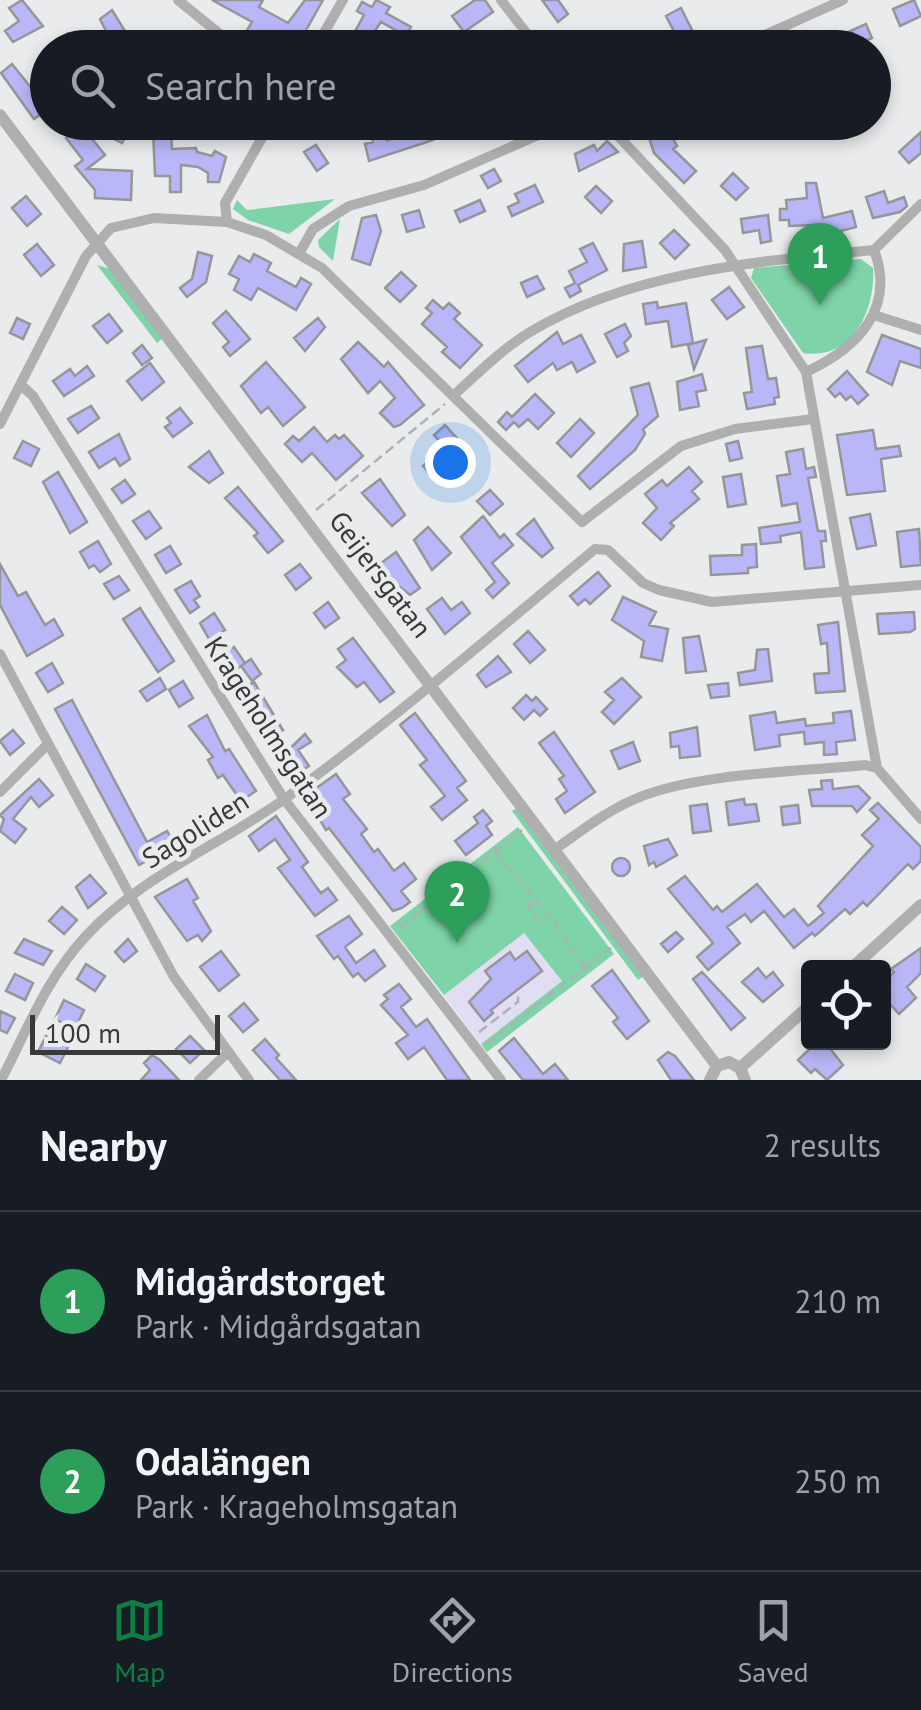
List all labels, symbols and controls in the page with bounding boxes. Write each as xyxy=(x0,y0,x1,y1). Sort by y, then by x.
search box xyxy=(30,30,891,140)
icon: search xyxy=(65,58,120,113)
text: Search here xyxy=(145,61,337,110)
pin: 1 xyxy=(788,222,852,305)
your location xyxy=(425,437,476,488)
street label: Geijersgatan xyxy=(321,503,441,645)
street label: Krageholmsgatan xyxy=(196,629,342,825)
street label: Sagoliden xyxy=(135,782,255,876)
pin: 2 xyxy=(424,860,490,943)
map controls xyxy=(801,960,891,1050)
button: locate xyxy=(801,960,891,1050)
scale bar xyxy=(30,1010,220,1054)
text: 100 m xyxy=(45,1014,121,1051)
text: Nearby xyxy=(40,1118,167,1173)
text: 2 results xyxy=(763,1124,881,1166)
text: Midgårdstorget xyxy=(135,1256,385,1305)
text: 1 xyxy=(63,1280,82,1322)
text: 210 m xyxy=(794,1280,881,1322)
text: Park · Midgårdsgatan xyxy=(135,1305,422,1347)
text: Odalängen xyxy=(135,1436,311,1485)
text: 2 xyxy=(63,1460,82,1502)
text: 250 m xyxy=(794,1460,881,1502)
text: Park · Krageholmsgatan xyxy=(135,1485,458,1527)
tab: Map xyxy=(112,1593,167,1690)
tab: Directions xyxy=(392,1593,513,1690)
tab: Saved xyxy=(737,1593,809,1690)

